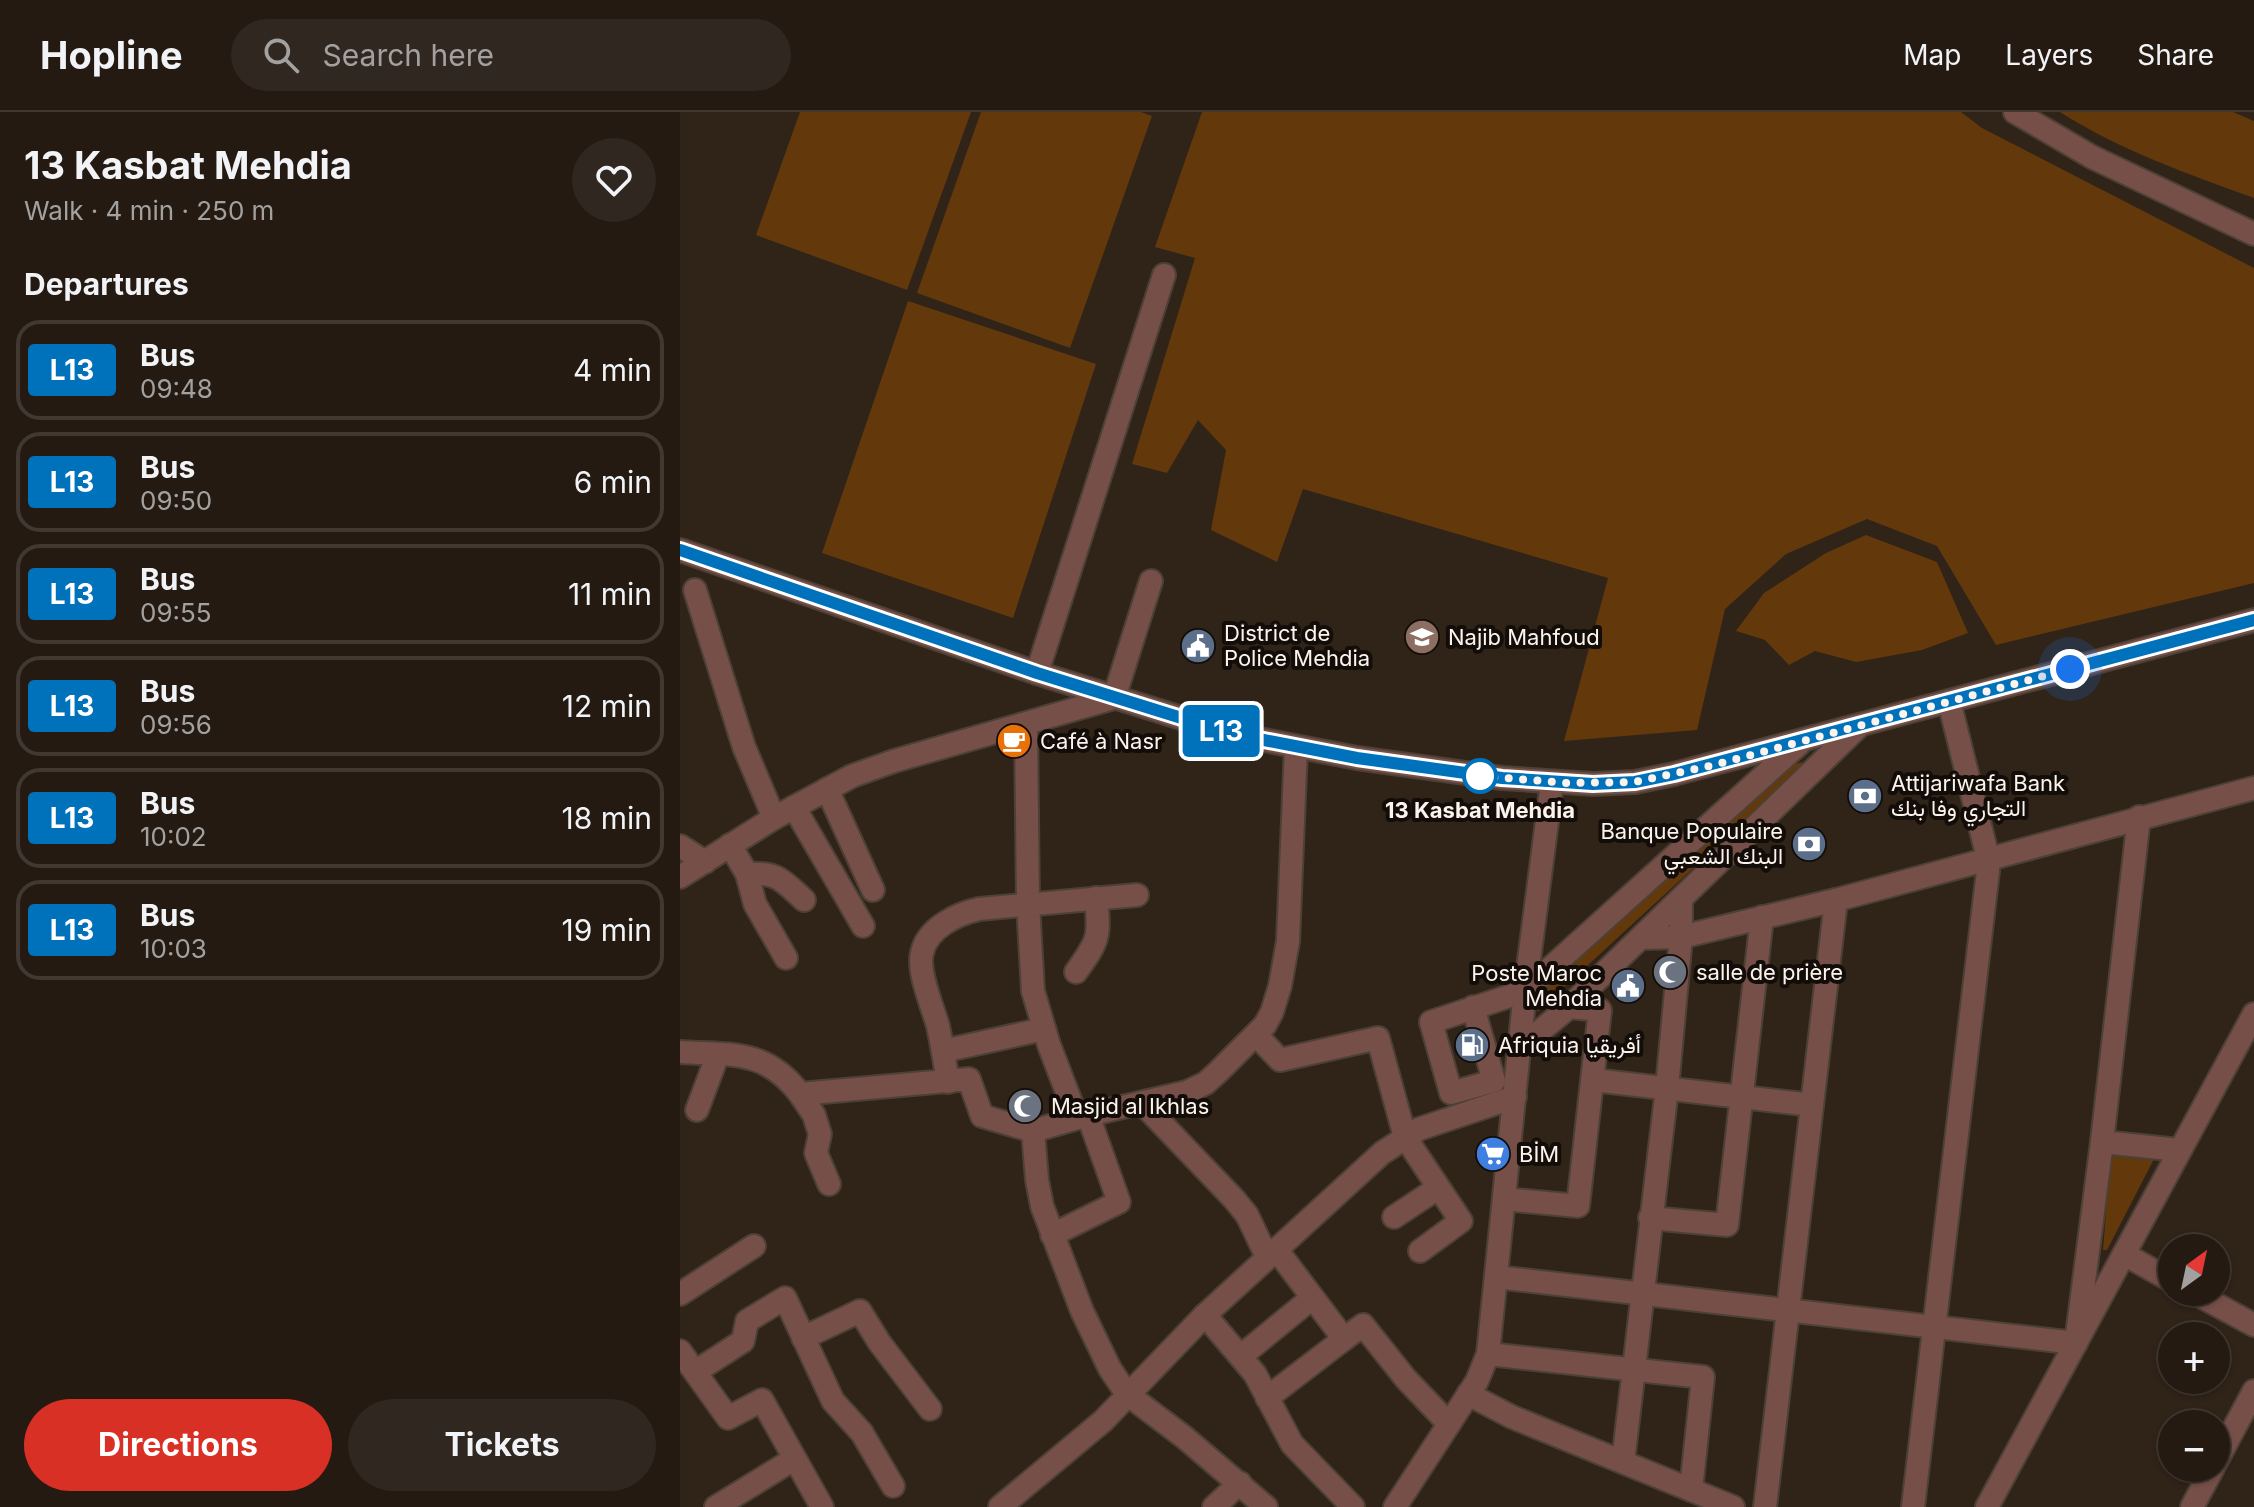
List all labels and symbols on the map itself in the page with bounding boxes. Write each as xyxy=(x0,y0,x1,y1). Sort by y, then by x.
school or university icon: Najib Mahfoud xyxy=(1403,618,1441,656)
place label: District de Police Mehdia xyxy=(1224,620,1370,671)
place label: Najib Mahfoud xyxy=(1448,624,1600,650)
public building icon: District de Police Mehdia xyxy=(1179,627,1217,665)
your location xyxy=(2050,649,2090,689)
line badge: L13 xyxy=(1175,705,1267,757)
cafe icon: Café à Nasr xyxy=(995,722,1033,760)
place label: Café à Nasr xyxy=(1040,728,1162,754)
marker: 13 Kasbat Mehdia xyxy=(1463,759,1497,793)
place label: Attijariwafa Bank التجاري وفا بنك xyxy=(1891,770,2065,827)
bank icon: Attijariwafa Bank التجاري وفا بنك xyxy=(1846,777,1884,815)
place label: 13 Kasbat Mehdia xyxy=(1385,797,1575,823)
place label: Banque Populaire البنك الشعبي xyxy=(1600,818,1783,875)
bank icon: Banque Populaire البنك الشعبي xyxy=(1790,825,1828,863)
mosque icon: salle de prière xyxy=(1651,953,1689,991)
place label: salle de prière xyxy=(1696,959,1843,985)
place label: Poste Maroc Mehdia xyxy=(1471,960,1602,1011)
public building icon: Poste Maroc Mehdia xyxy=(1609,967,1647,1005)
fuel station icon: Afriquia أفريقيا xyxy=(1453,1026,1491,1064)
place label: Afriquia أفريقيا xyxy=(1498,1032,1641,1059)
mosque icon: Masjid al Ikhlas xyxy=(1006,1087,1044,1125)
place label: Masjid al Ikhlas xyxy=(1051,1093,1209,1119)
supermarket icon: BİM xyxy=(1474,1135,1512,1173)
place label: BİM xyxy=(1519,1141,1559,1167)
north arrow xyxy=(2158,1234,2230,1306)

